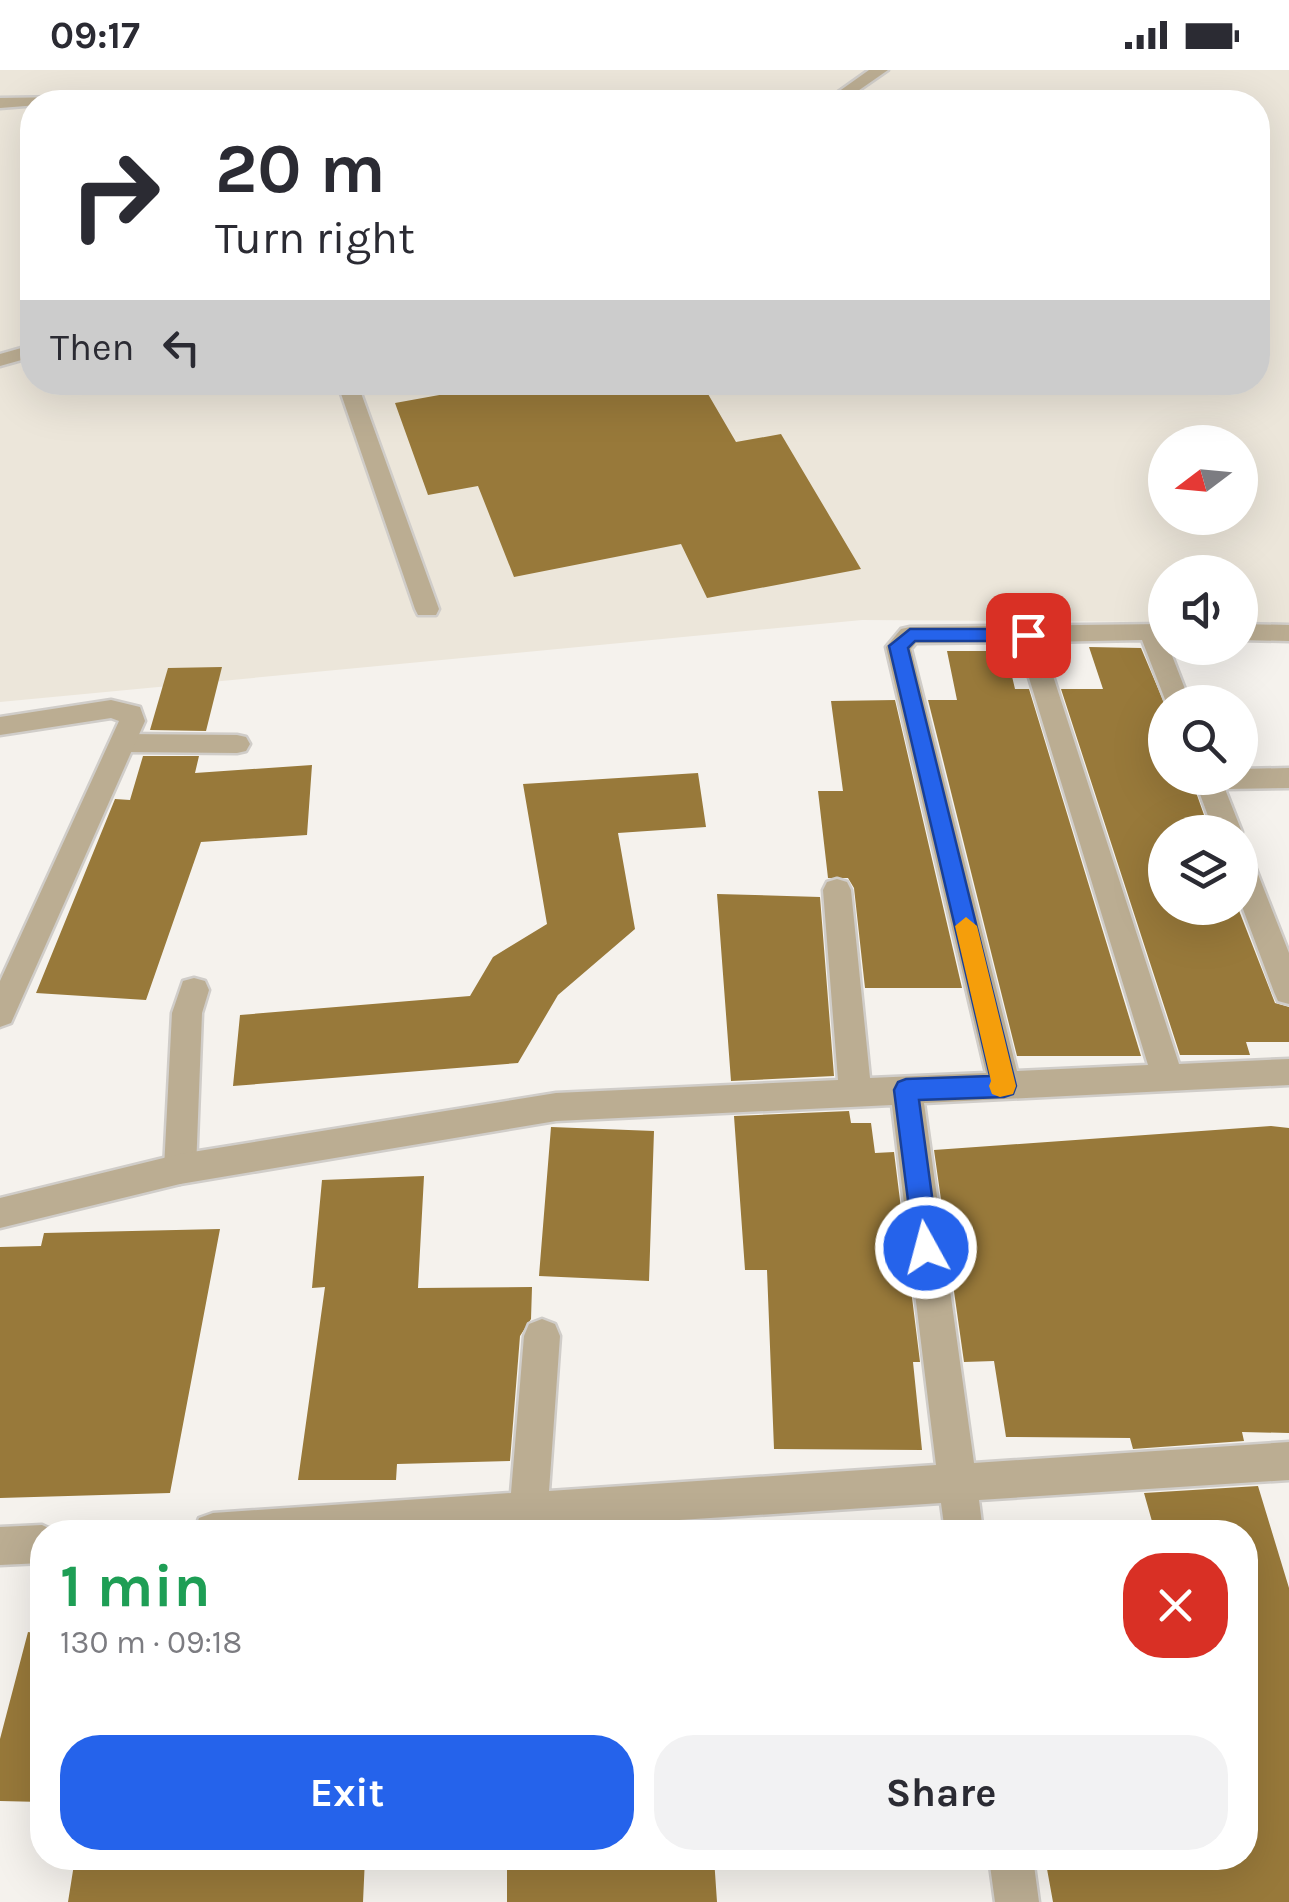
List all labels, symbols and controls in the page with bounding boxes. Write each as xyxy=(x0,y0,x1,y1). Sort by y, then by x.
text: 09:17 xyxy=(50,13,140,58)
text: 20 m xyxy=(215,128,386,210)
icon: right xyxy=(50,130,180,260)
text: Turn right xyxy=(215,212,415,264)
icon: left xyxy=(154,320,209,375)
text: Then xyxy=(50,325,134,370)
north arrow xyxy=(1148,425,1258,535)
map controls xyxy=(1148,425,1258,925)
button: sound xyxy=(1148,555,1258,665)
pin xyxy=(986,593,1071,678)
icon: arrive xyxy=(1001,608,1056,663)
button: search xyxy=(1148,685,1258,795)
button: layers xyxy=(1148,815,1258,925)
position arrow xyxy=(874,1196,978,1300)
text: 1 min xyxy=(60,1551,211,1621)
button: close xyxy=(1123,1553,1228,1658)
text: 130 m · 09:18 xyxy=(60,1624,242,1661)
button: Exit xyxy=(60,1735,634,1850)
button: Share xyxy=(654,1735,1228,1850)

